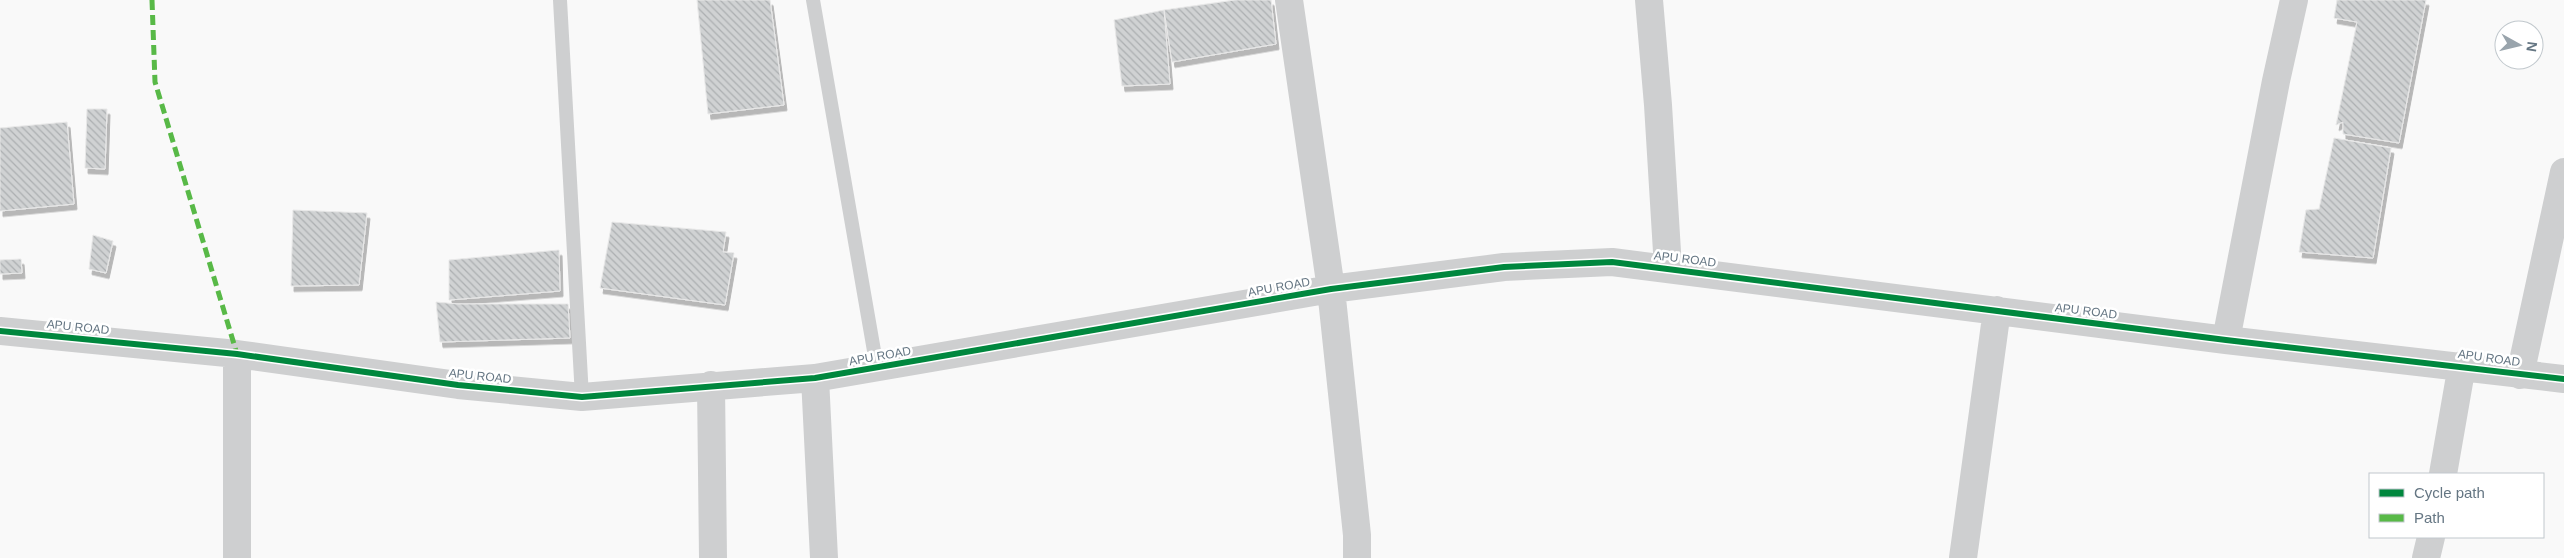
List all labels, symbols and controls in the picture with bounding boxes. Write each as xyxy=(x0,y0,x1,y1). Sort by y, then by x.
north arrow xyxy=(2494,20,2544,70)
text: N xyxy=(2523,41,2541,53)
street label: APU ROAD xyxy=(1653,248,1717,270)
street label: APU ROAD xyxy=(1247,275,1311,299)
street label: APU ROAD xyxy=(2054,300,2118,322)
street label: APU ROAD xyxy=(46,317,110,337)
street label: APU ROAD xyxy=(848,344,912,368)
street label: APU ROAD xyxy=(2457,347,2521,369)
street label: APU ROAD xyxy=(448,366,512,386)
legend xyxy=(2369,473,2544,538)
text: Cycle path xyxy=(2414,484,2485,501)
text: Path xyxy=(2414,509,2445,526)

